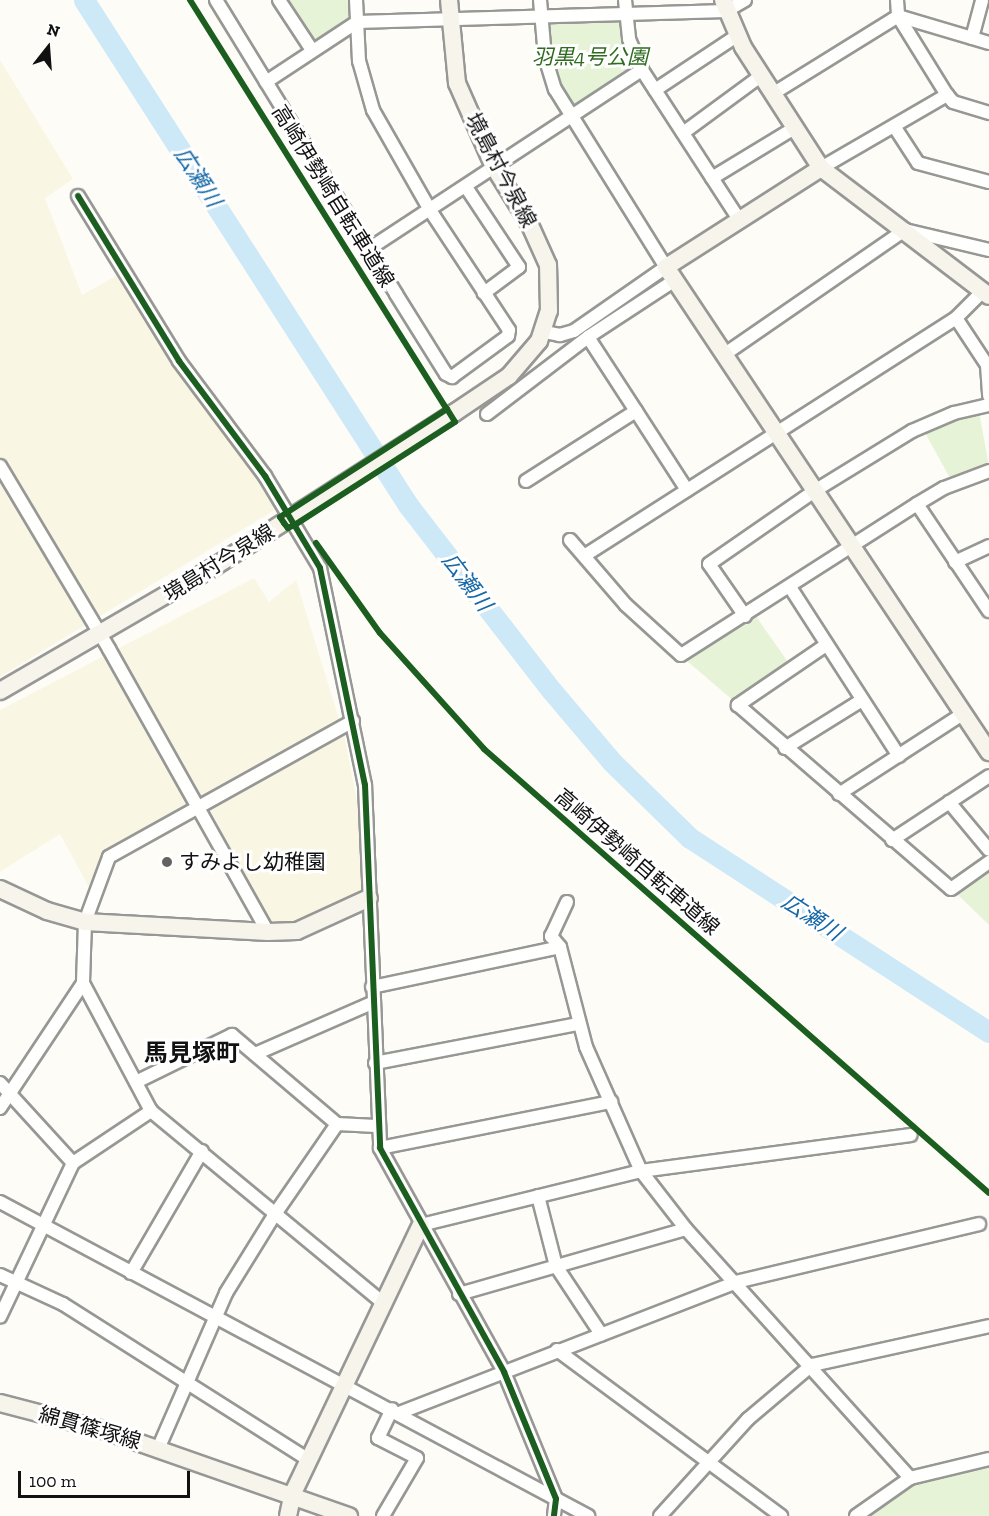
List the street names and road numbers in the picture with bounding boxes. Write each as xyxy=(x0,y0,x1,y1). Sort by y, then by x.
street label: 高崎伊勢崎自転車道線 xyxy=(267,100,399,292)
street label: 境島村今泉線 xyxy=(460,108,542,232)
street label: 境島村今泉線 xyxy=(159,519,279,607)
street label: 高崎伊勢崎自転車道線 xyxy=(549,784,725,940)
street label: 綿貫篠塚線 xyxy=(36,1401,144,1455)

